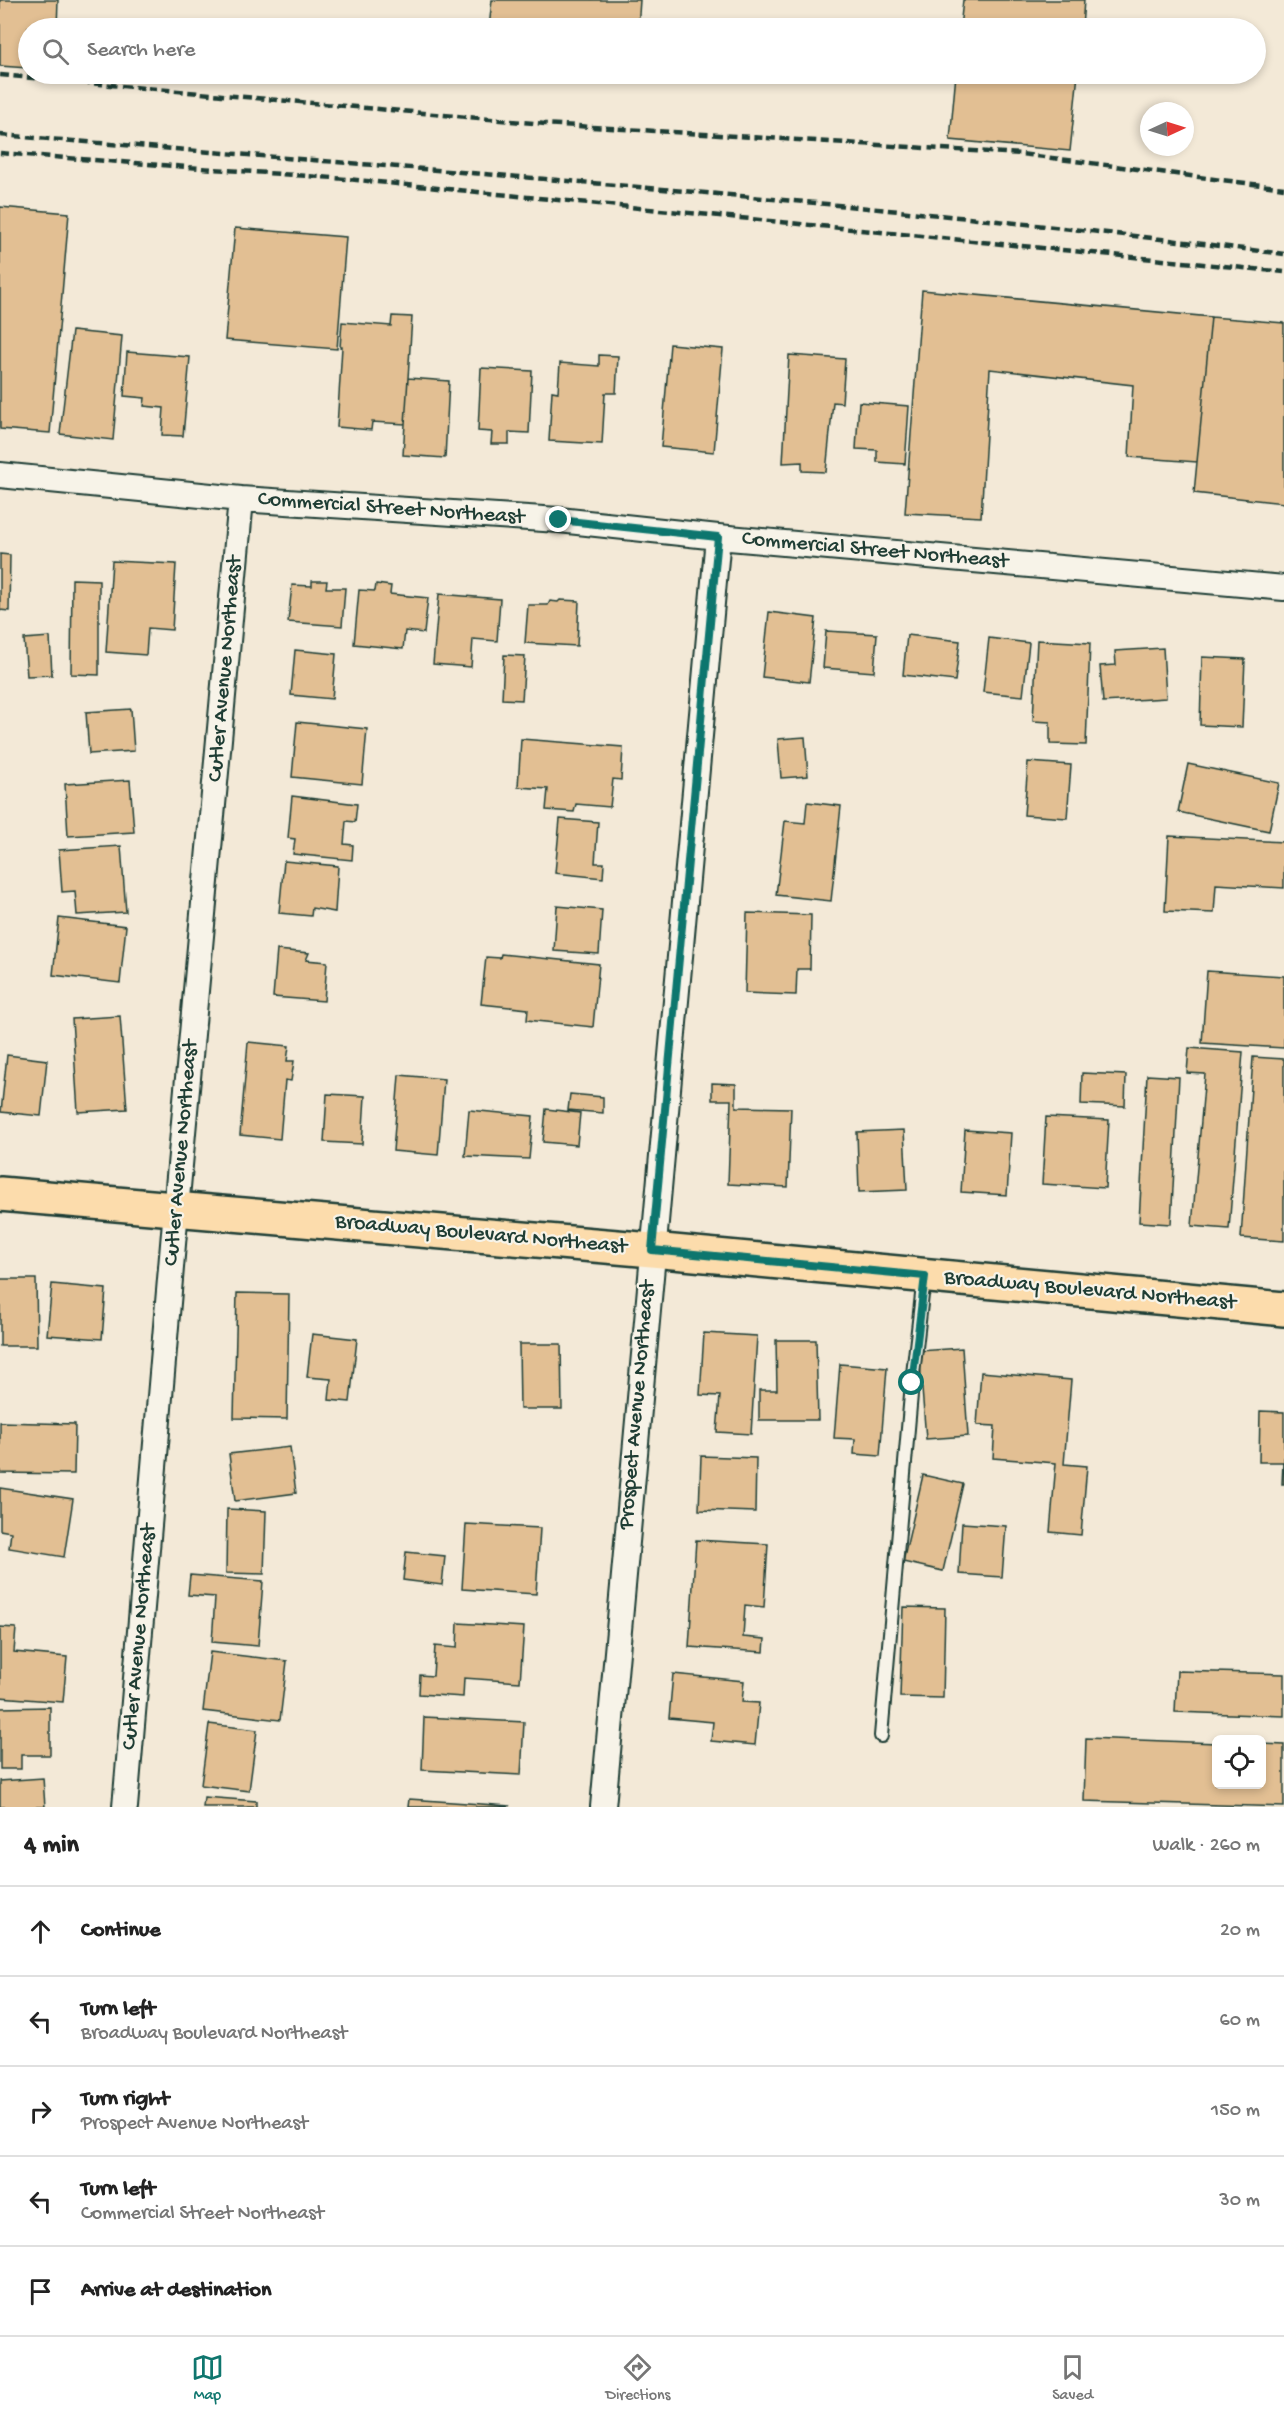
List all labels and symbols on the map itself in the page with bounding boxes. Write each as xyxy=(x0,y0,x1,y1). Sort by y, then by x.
north arrow xyxy=(1140,102,1194,156)
street label: Commercial Street Northeast xyxy=(257,487,527,531)
route end xyxy=(545,506,571,532)
street label: Commercial Street Northeast xyxy=(741,526,1011,576)
street label: Cutler Avenue Northeast xyxy=(203,553,249,783)
street label: Cutler Avenue Northeast xyxy=(159,1037,205,1267)
street label: Broadway Boulevard Northeast xyxy=(333,1209,630,1261)
street label: Broadway Boulevard Northeast xyxy=(942,1265,1239,1317)
street label: Prospect Avenue Northeast xyxy=(614,1277,662,1531)
route start xyxy=(898,1369,924,1395)
street label: Cutler Avenue Northeast xyxy=(117,1521,163,1751)

